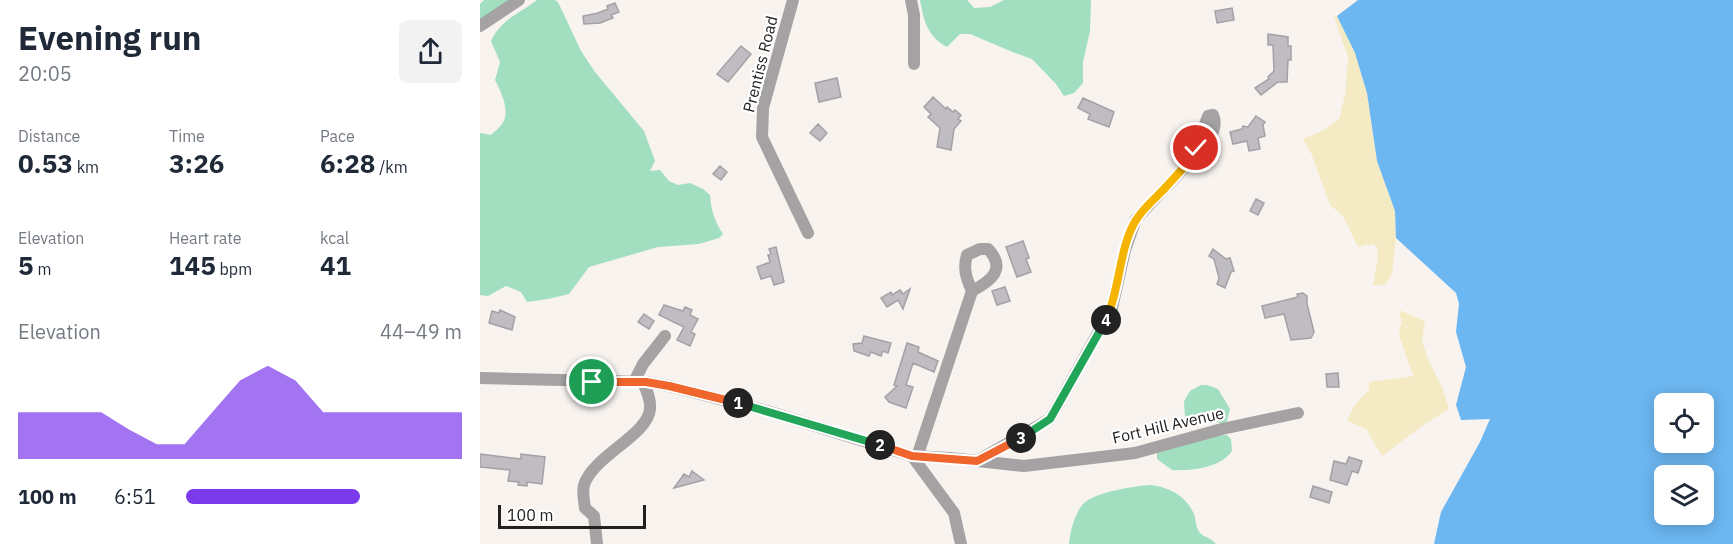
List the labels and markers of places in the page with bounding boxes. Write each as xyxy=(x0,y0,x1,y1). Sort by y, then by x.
pin xyxy=(1170,122,1221,173)
pin: 4 xyxy=(1091,305,1121,335)
pin xyxy=(566,356,617,407)
pin: 1 xyxy=(723,388,753,418)
pin: 3 xyxy=(1006,423,1036,453)
pin: 2 xyxy=(865,430,895,460)

